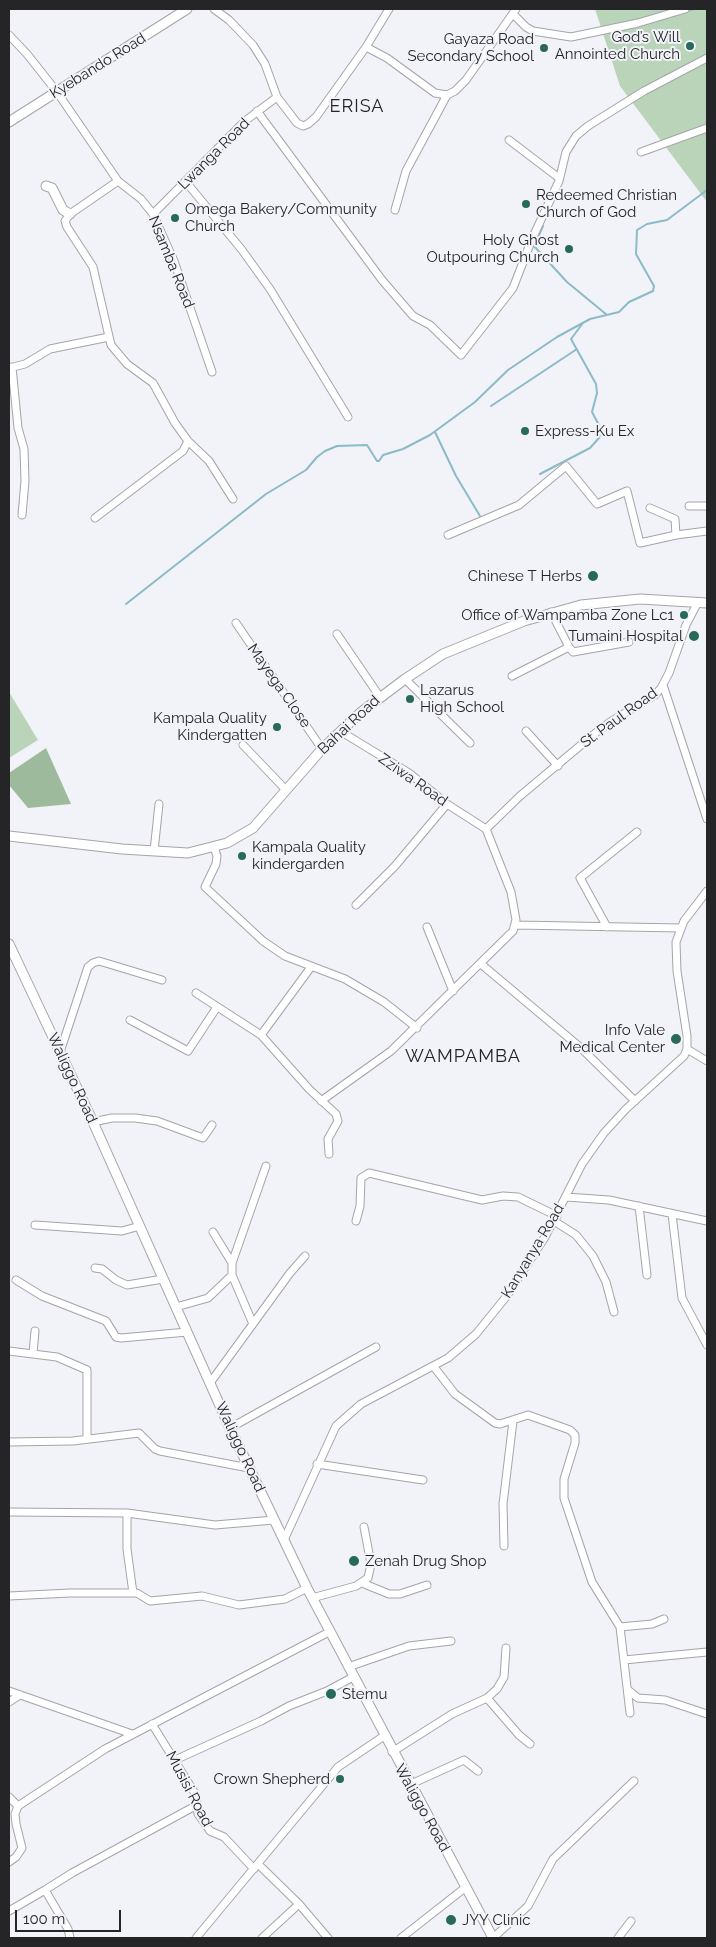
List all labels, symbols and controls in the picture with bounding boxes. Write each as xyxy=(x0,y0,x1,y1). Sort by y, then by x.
place label: God’s Will Annointed Church xyxy=(555,28,680,63)
street label: Kyebando Road xyxy=(47,29,149,103)
place label: Gayaza Road Secondary School xyxy=(408,30,534,65)
marker: God’s Will Annointed Church xyxy=(684,40,696,52)
marker: Gayaza Road Secondary School xyxy=(538,42,550,54)
district label: ERISA xyxy=(329,96,385,118)
street label: Lwanga Road xyxy=(174,114,254,194)
place label: Redeemed Christian Church of God xyxy=(536,186,677,221)
marker: Redeemed Christian Church of God xyxy=(520,198,532,210)
place label: Omega Bakery/Community Church xyxy=(185,200,377,235)
marker: Omega Bakery/Community Church xyxy=(169,212,181,224)
street label: Nsamba Road xyxy=(144,213,198,311)
place label: Holy Ghost Outpouring Church xyxy=(426,231,559,266)
marker: Holy Ghost Outpouring Church xyxy=(563,243,575,255)
place label: Express-Ku Ex xyxy=(535,422,634,440)
marker: Express-Ku Ex xyxy=(519,425,531,437)
place label: Chinese T Herbs xyxy=(468,567,582,585)
marker: Chinese T Herbs xyxy=(586,569,600,583)
place label: Office of Wampamba Zone Lc1 xyxy=(461,606,674,624)
marker: Office of Wampamba Zone Lc1 xyxy=(678,609,690,621)
place label: Tumaini Hospital xyxy=(568,627,683,645)
marker: Tumaini Hospital xyxy=(687,629,701,643)
street label: Mayega Close xyxy=(243,641,315,731)
place label: Lazarus High School xyxy=(420,681,504,716)
street label: St. Paul Road xyxy=(577,684,661,752)
street label: Bahai Road xyxy=(314,692,384,758)
marker: Lazarus High School xyxy=(404,693,416,705)
place label: Kampala Quality Kindergatten xyxy=(153,709,267,744)
marker: Kampala Quality Kindergatten xyxy=(271,721,283,733)
street label: Zziwa Road xyxy=(375,750,451,810)
place label: Kampala Quality kindergarden xyxy=(252,838,366,873)
marker: Kampala Quality kindergarden xyxy=(236,850,248,862)
place label: Info Vale Medical Center xyxy=(560,1021,665,1056)
street label: Waliggo Road xyxy=(43,1030,101,1126)
marker: Info Vale Medical Center xyxy=(669,1032,683,1046)
district label: WAMPAMBA xyxy=(404,1046,522,1068)
street label: Kanyanya Road xyxy=(498,1201,568,1301)
street label: Waliggo Road xyxy=(211,1399,269,1495)
place label: Zenah Drug Shop xyxy=(365,1552,487,1570)
marker: Zenah Drug Shop xyxy=(347,1554,361,1568)
place label: Stemu xyxy=(342,1685,387,1703)
marker: Stemu xyxy=(324,1687,338,1701)
street label: Musisi Road xyxy=(162,1748,216,1830)
street label: Waliggo Road xyxy=(390,1761,454,1855)
place label: Crown Shepherd xyxy=(213,1770,330,1788)
marker: Crown Shepherd xyxy=(334,1773,346,1785)
scale bar xyxy=(18,1900,124,1932)
text: 100 m xyxy=(23,1910,65,1928)
place label: JYY Clinic xyxy=(462,1911,530,1929)
marker: JYY Clinic xyxy=(444,1913,458,1927)

